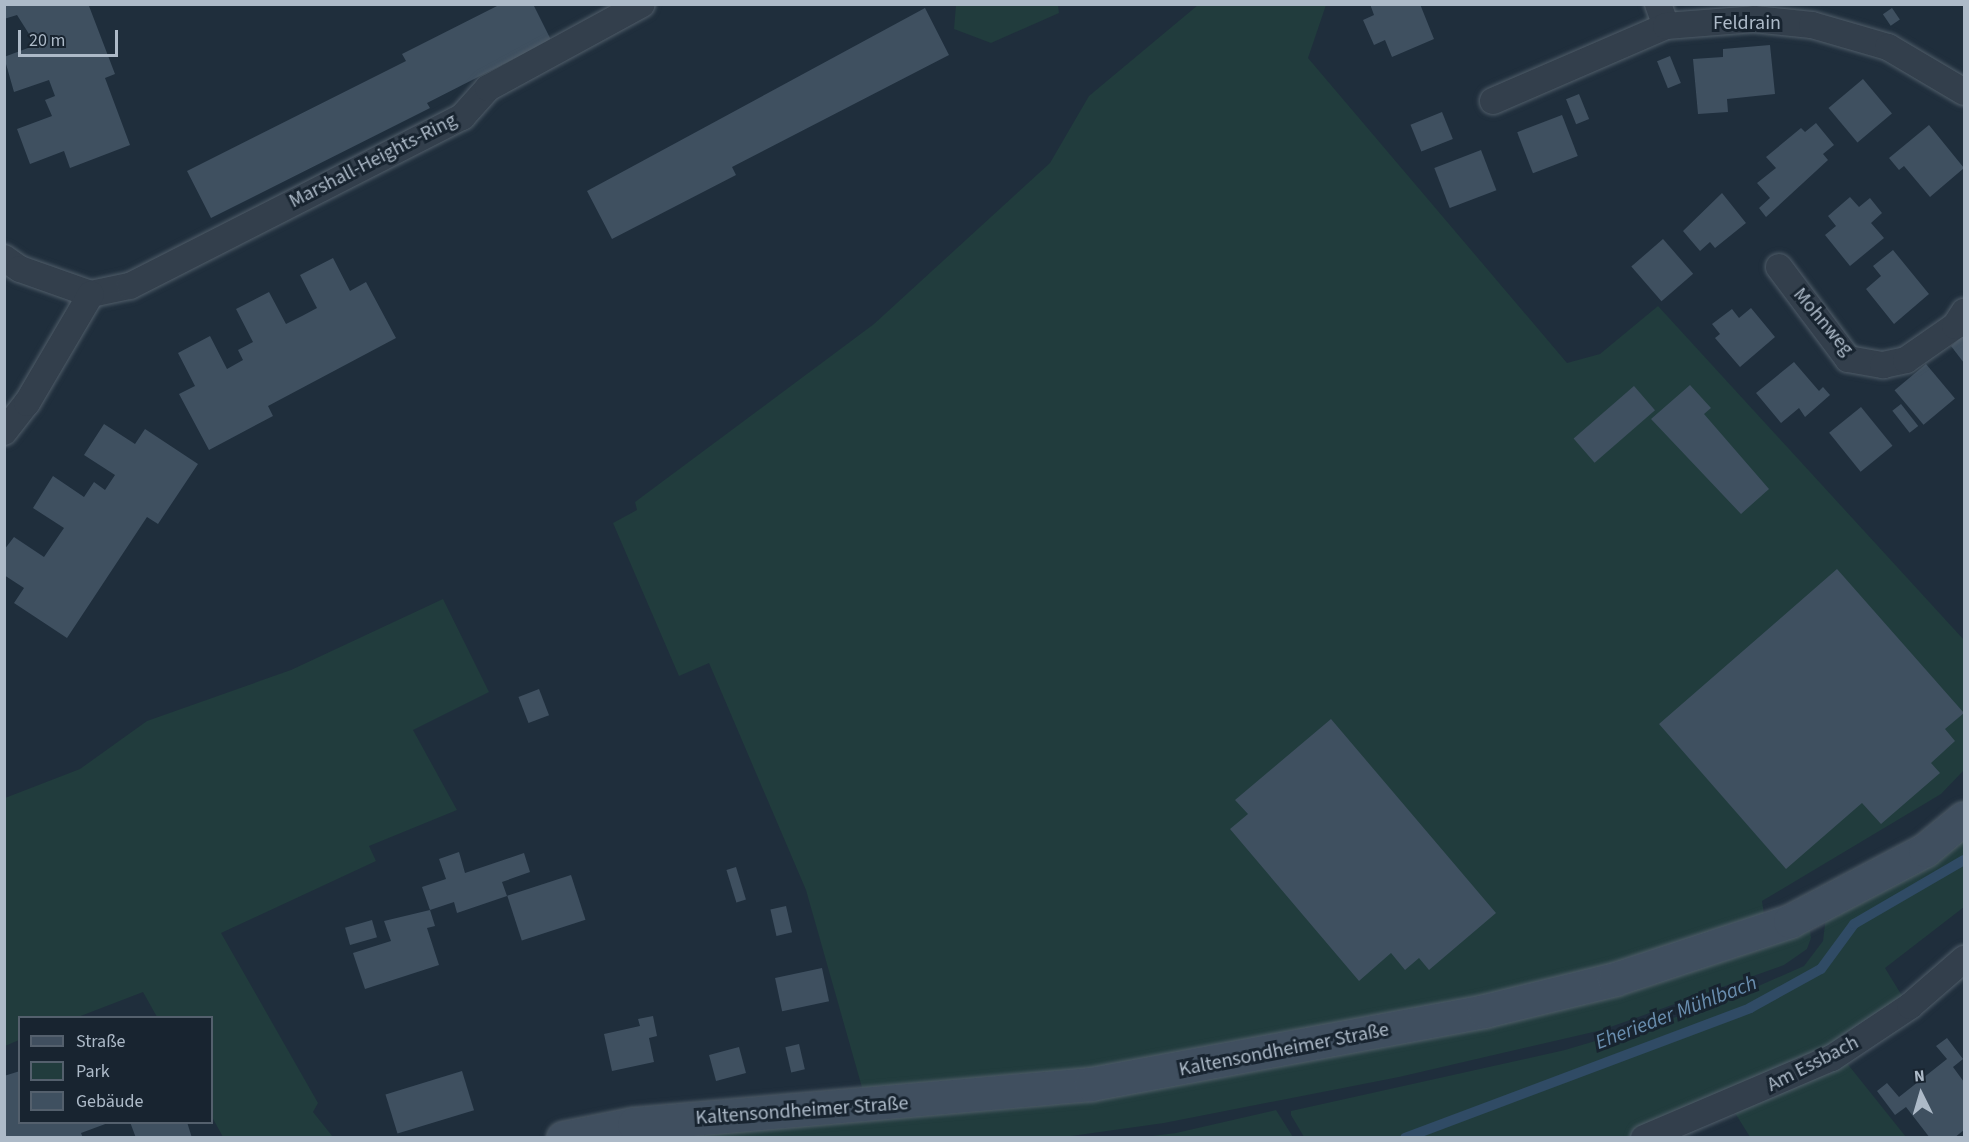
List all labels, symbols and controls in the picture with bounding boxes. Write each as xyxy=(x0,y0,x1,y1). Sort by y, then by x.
street label: Feldrain xyxy=(1713,11,1781,35)
scale bar xyxy=(21,18,122,56)
text: 20 m xyxy=(29,28,65,53)
street label: Marshall-Heights-Ring xyxy=(285,108,461,214)
street label: Mohnweg xyxy=(1788,283,1858,361)
water label: Eherieder Mühlbach xyxy=(1592,970,1760,1054)
legend xyxy=(18,1016,213,1124)
street label: Kaltensondheimer Straße xyxy=(1177,1018,1391,1082)
text: Straße xyxy=(76,1029,125,1054)
street label: Am Essbach xyxy=(1763,1031,1863,1097)
text: Park xyxy=(76,1059,110,1084)
north arrow xyxy=(1891,1064,1951,1124)
text: N xyxy=(1913,1065,1926,1087)
text: Gebäude xyxy=(76,1089,144,1114)
street label: Kaltensondheimer Straße xyxy=(695,1092,909,1130)

